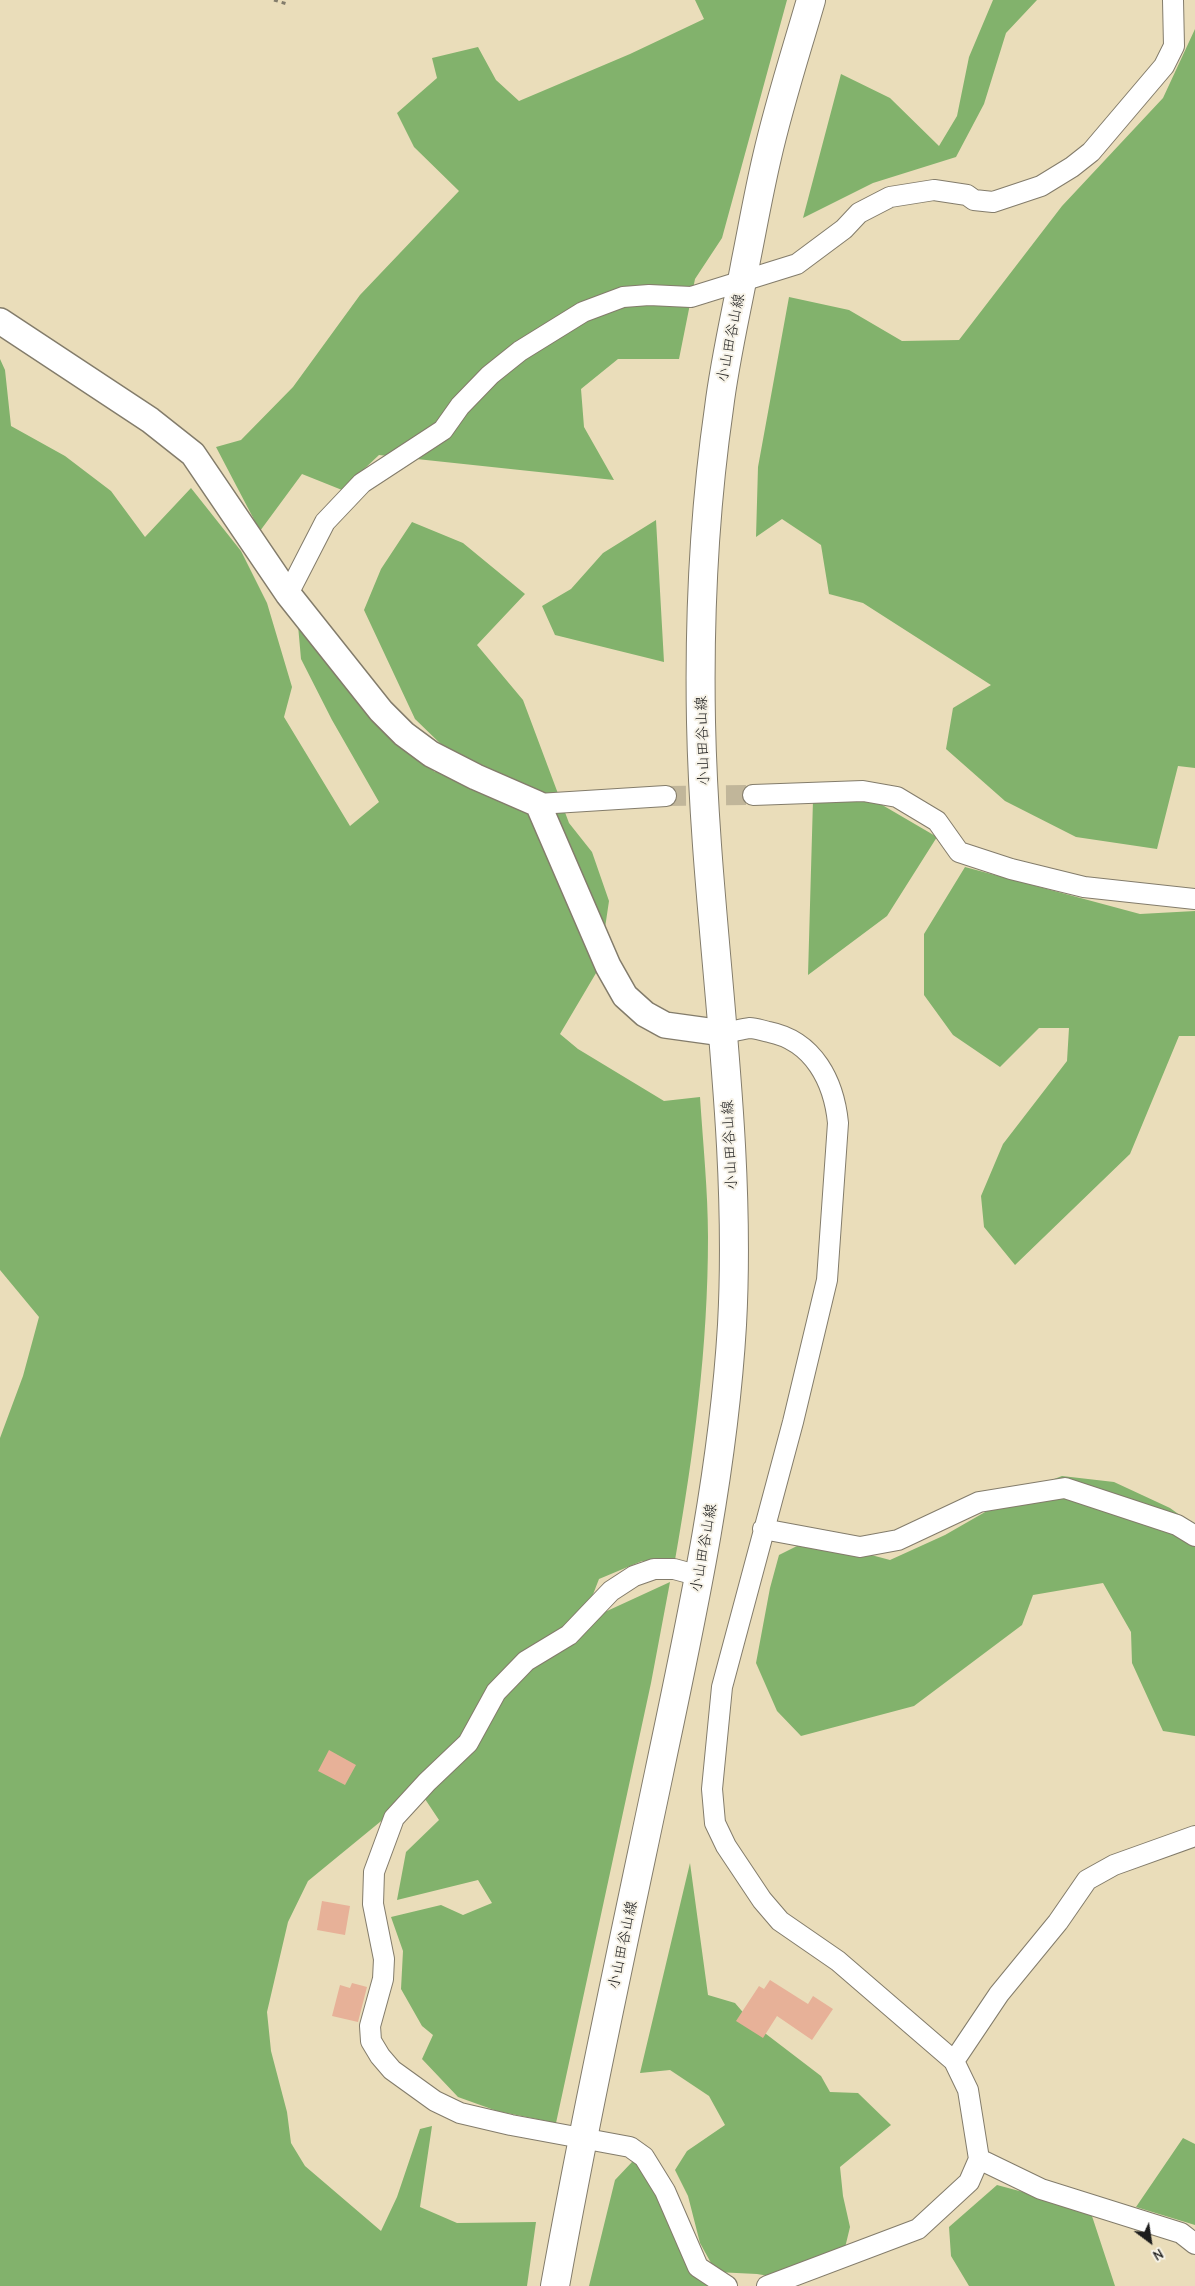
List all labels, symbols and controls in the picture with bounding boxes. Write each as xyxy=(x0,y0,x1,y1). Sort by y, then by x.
street label: 小山田谷山線 xyxy=(714,292,748,384)
street label: 小山田谷山線 xyxy=(692,696,714,786)
street label: 小山田谷山線 xyxy=(719,1100,741,1190)
street label: 小山田谷山線 xyxy=(687,1502,721,1594)
street label: 小山田谷山線 xyxy=(605,1899,641,1991)
north arrow xyxy=(1125,2216,1175,2266)
text: N xyxy=(1150,2245,1166,2264)

